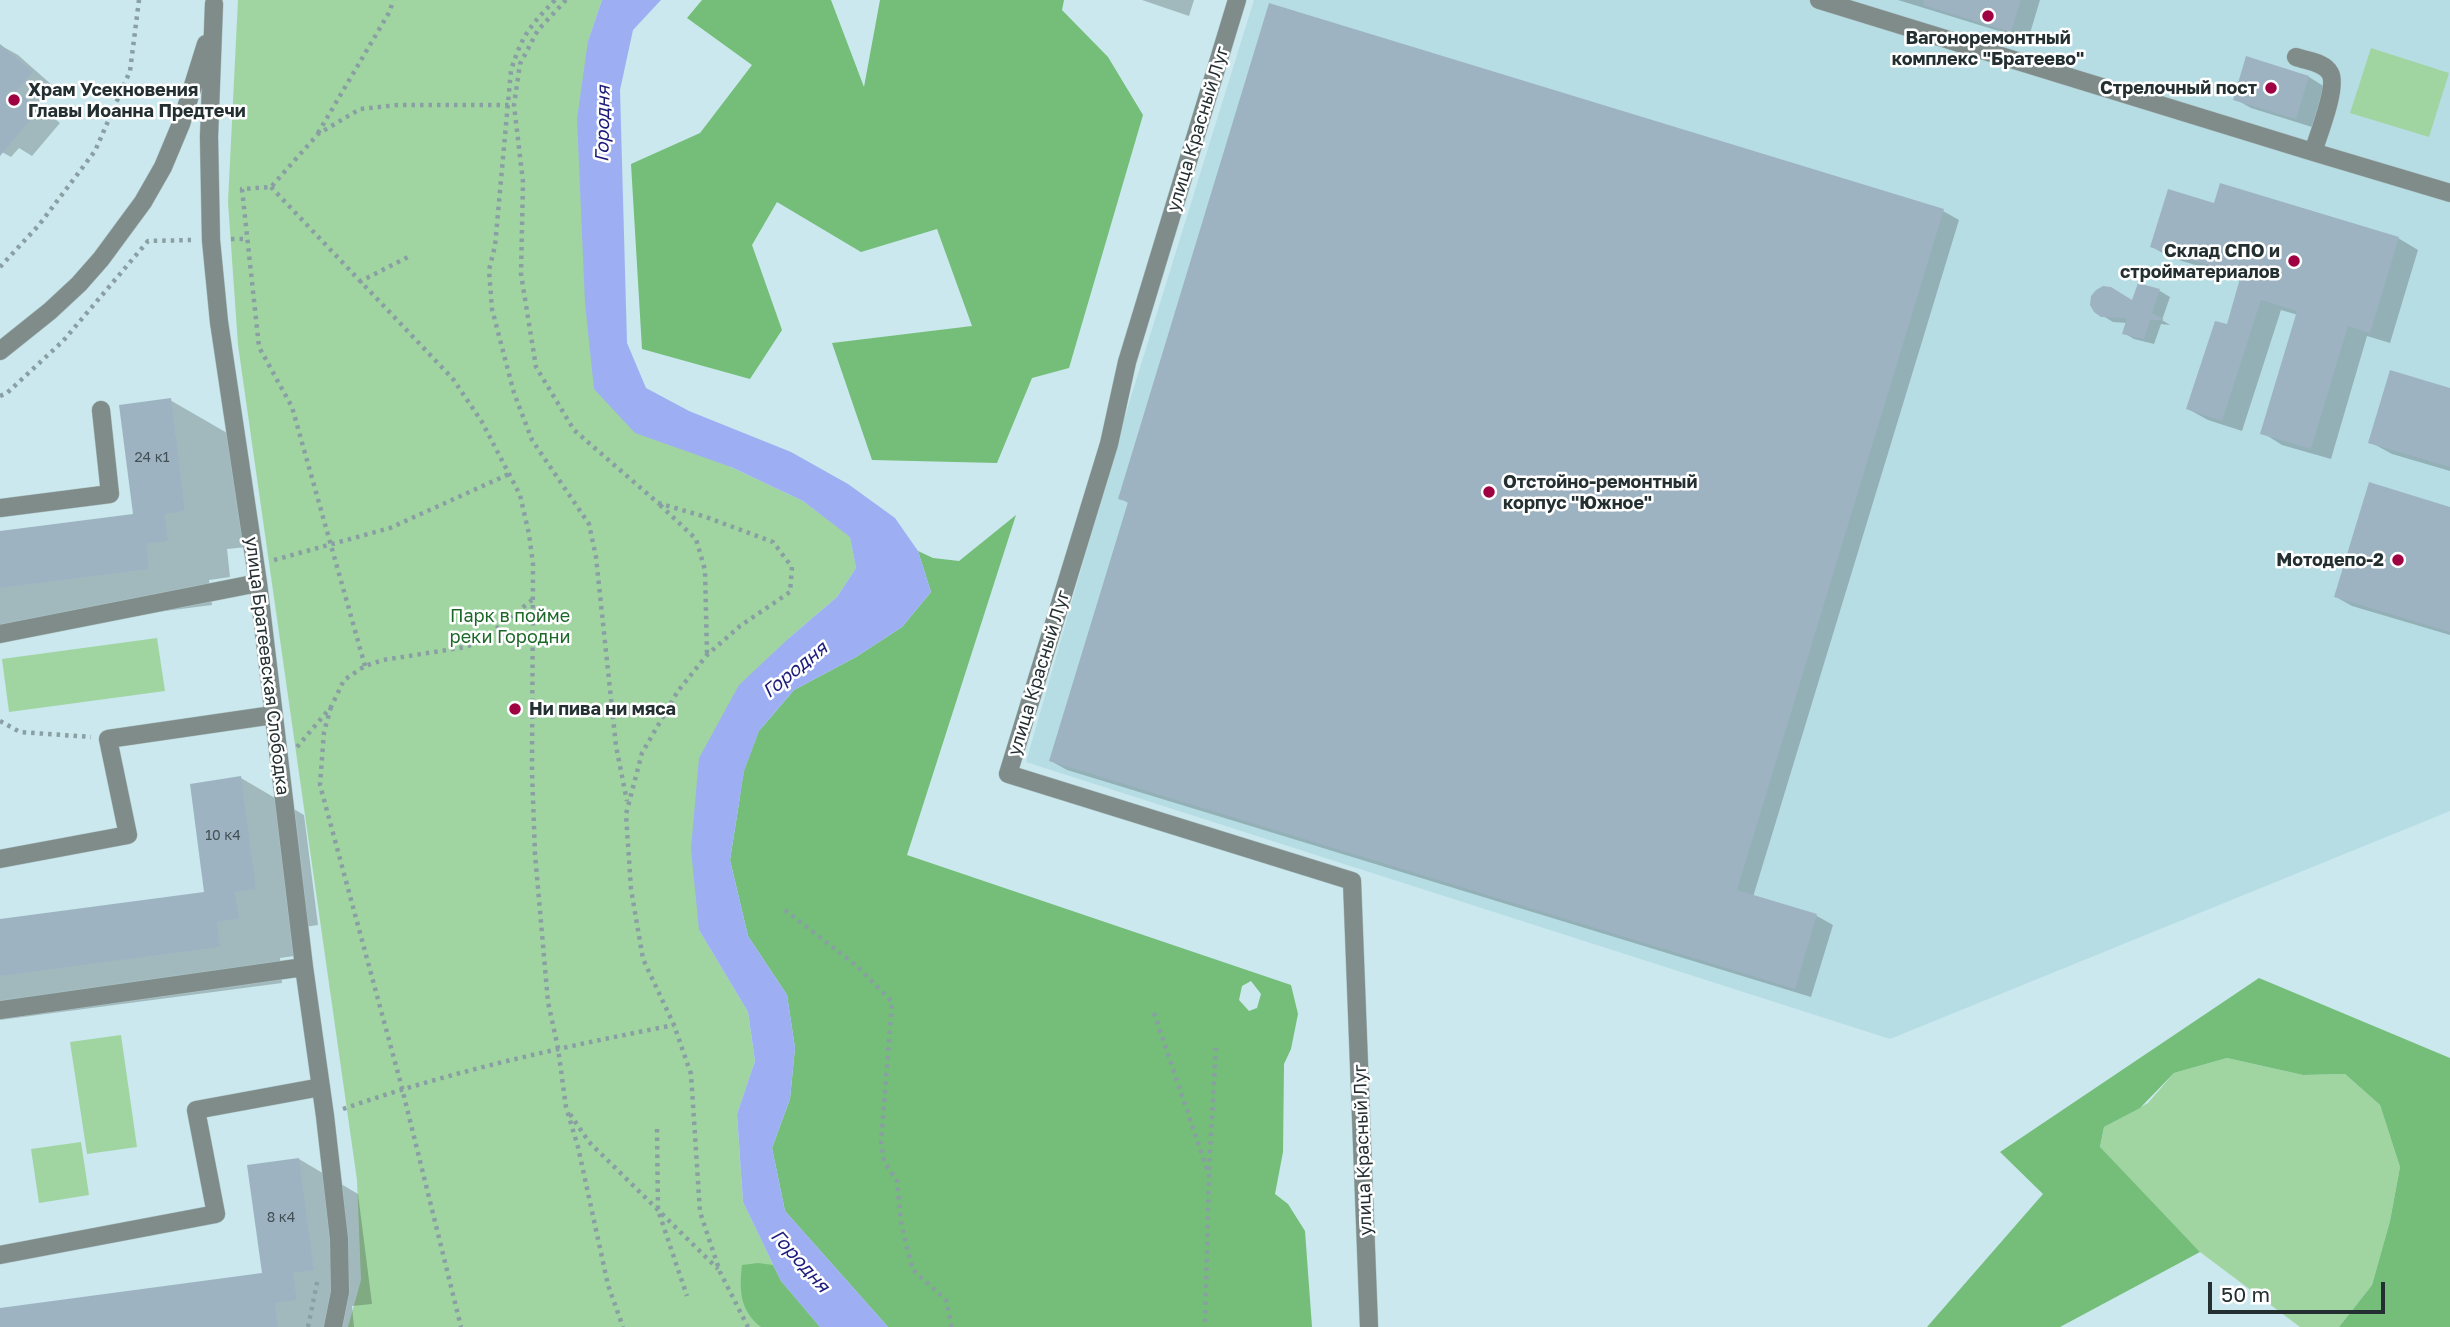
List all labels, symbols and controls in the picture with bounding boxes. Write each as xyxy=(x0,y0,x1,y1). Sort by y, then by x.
marker: Вагоноремонтный комплекс "Братеево" xyxy=(1980,8,1996,24)
place label: Вагоноремонтный комплекс "Братеево" xyxy=(1892,27,2084,70)
street label: улица Красный Луг xyxy=(1163,44,1233,214)
place label: Стрелочный пост xyxy=(2100,77,2257,99)
place label: Храм Усекновения Главы Иоанна Предтечи xyxy=(28,79,246,122)
marker: Стрелочный пост xyxy=(2263,80,2279,96)
water label: Городня xyxy=(591,85,615,163)
marker: Храм Усекновения Главы Иоанна Предтечи xyxy=(6,92,22,108)
place label: Склад СПО и стройматериалов xyxy=(2120,240,2280,282)
marker: Склад СПО и стройматериалов xyxy=(2286,253,2302,269)
house number: 24 к1 xyxy=(135,450,169,466)
place label: Отстойно-ремонтный корпус "Южное" xyxy=(1503,471,1697,514)
marker: Отстойно-ремонтный корпус "Южное" xyxy=(1481,484,1497,500)
street label: улица Братеевская Слободка xyxy=(240,535,294,797)
place label: Мотодепо-2 xyxy=(2276,549,2384,571)
marker: Мотодепо-2 xyxy=(2390,552,2406,568)
street label: улица Красный Луг xyxy=(1004,588,1074,758)
park label: Парк в пойме реки Городни xyxy=(450,605,570,648)
water label: Городня xyxy=(758,637,832,703)
place label: Ни пива ни мяса xyxy=(529,698,676,720)
marker: Ни пива ни мяса xyxy=(507,701,523,717)
house number: 10 к4 xyxy=(205,828,241,844)
street label: улица Красный Луг xyxy=(1349,1064,1377,1236)
house number: 8 к4 xyxy=(267,1210,295,1226)
water label: Городня xyxy=(766,1225,834,1297)
scale bar xyxy=(2212,1268,2389,1312)
text: 50 m xyxy=(2221,1281,2270,1307)

